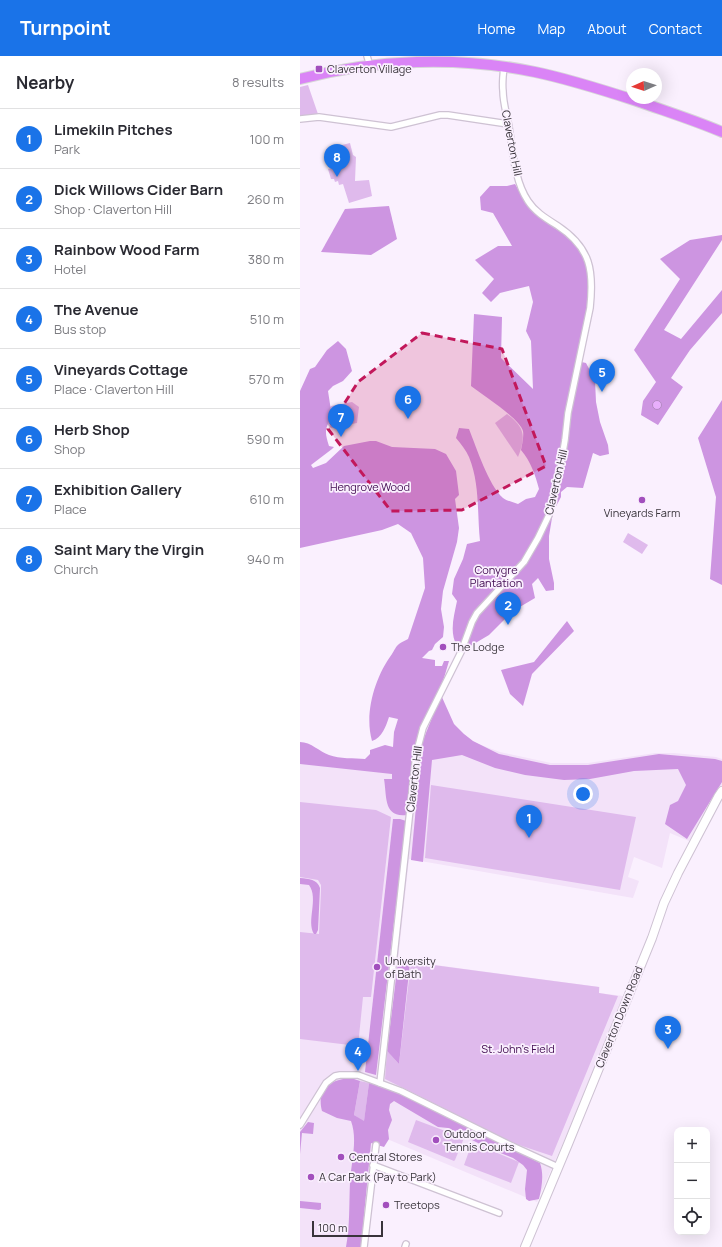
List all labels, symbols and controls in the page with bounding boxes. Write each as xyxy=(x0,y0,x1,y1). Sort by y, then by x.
text: Turnpoint xyxy=(20,15,111,41)
text: Home xyxy=(478,19,515,38)
text: Map xyxy=(537,19,565,38)
text: About xyxy=(587,19,627,38)
text: Contact xyxy=(649,19,702,38)
place label: Claverton Village xyxy=(327,61,412,76)
marker: Claverton Village xyxy=(314,64,324,74)
north arrow xyxy=(626,68,662,104)
text: Nearby xyxy=(16,71,74,94)
text: 8 results xyxy=(232,73,284,91)
street label: Claverton Hill xyxy=(499,109,526,177)
text: Limekiln Pitches xyxy=(54,119,173,140)
text: 1 xyxy=(26,130,32,148)
text: 100 m xyxy=(249,130,284,148)
text: Park xyxy=(54,140,80,158)
pin: 8 xyxy=(324,144,350,177)
text: Dick Willows Cider Barn xyxy=(54,179,223,200)
text: 2 xyxy=(25,190,33,208)
text: 260 m xyxy=(247,190,284,208)
text: Shop · Claverton Hill xyxy=(54,200,172,218)
text: Rainbow Wood Farm xyxy=(54,239,200,260)
text: 3 xyxy=(25,250,33,268)
text: 380 m xyxy=(248,250,284,268)
text: Hotel xyxy=(54,260,86,278)
text: The Avenue xyxy=(54,299,139,320)
text: 4 xyxy=(25,310,33,328)
text: 510 m xyxy=(250,310,284,328)
text: Bus stop xyxy=(54,320,106,338)
text: Vineyards Cottage xyxy=(54,359,188,380)
pin: 5 xyxy=(589,359,615,392)
text: 5 xyxy=(25,370,33,388)
text: 570 m xyxy=(248,370,284,388)
text: Place · Claverton Hill xyxy=(54,380,174,398)
pin: 6 xyxy=(395,386,421,419)
pin: 7 xyxy=(328,404,354,437)
text: Herb Shop xyxy=(54,419,130,440)
text: 6 xyxy=(25,430,33,448)
text: 590 m xyxy=(247,430,284,448)
text: Shop xyxy=(54,440,85,458)
street label: Claverton Hill xyxy=(541,448,570,516)
text: Exhibition Gallery xyxy=(54,479,182,500)
park label: Hengrove Wood xyxy=(330,479,410,494)
text: 7 xyxy=(26,490,32,508)
text: 610 m xyxy=(250,490,284,508)
marker: Vineyards Farm xyxy=(637,495,647,505)
text: Place xyxy=(54,500,87,518)
place label: Vineyards Farm xyxy=(604,505,680,520)
text: Saint Mary the Virgin xyxy=(54,539,204,560)
text: 8 xyxy=(25,550,33,568)
text: 940 m xyxy=(247,550,284,568)
text: Church xyxy=(54,560,98,578)
park label: Conygre Plantation xyxy=(470,562,522,590)
pin: 2 xyxy=(495,592,521,625)
place label: The Lodge xyxy=(451,639,505,654)
marker: The Lodge xyxy=(438,642,448,652)
street label: Claverton Hill xyxy=(402,745,425,813)
your location xyxy=(573,784,593,804)
pin: 1 xyxy=(516,805,542,838)
place label: University of Bath xyxy=(385,953,436,981)
marker: University of Bath xyxy=(372,962,382,972)
street label: Claverton Down Road xyxy=(591,964,646,1070)
pin: 3 xyxy=(655,1016,681,1049)
pin: 4 xyxy=(345,1038,371,1071)
park label: St. John's Field xyxy=(481,1041,555,1056)
place label: Outdoor Tennis Courts xyxy=(444,1126,515,1154)
map controls xyxy=(674,1127,710,1235)
button: + xyxy=(674,1127,710,1163)
marker: Outdoor Tennis Courts xyxy=(431,1135,441,1145)
place label: Central Stores xyxy=(349,1149,422,1164)
marker: Central Stores xyxy=(336,1152,346,1162)
button: − xyxy=(674,1163,710,1199)
place label: A Car Park (Pay to Park) xyxy=(319,1169,437,1184)
marker: A Car Park (Pay to Park) xyxy=(306,1172,316,1182)
place label: Treetops xyxy=(394,1197,440,1212)
button: locate xyxy=(674,1199,710,1235)
marker: Treetops xyxy=(381,1200,391,1210)
scale bar xyxy=(312,1219,383,1238)
text: 100 m xyxy=(318,1220,347,1235)

